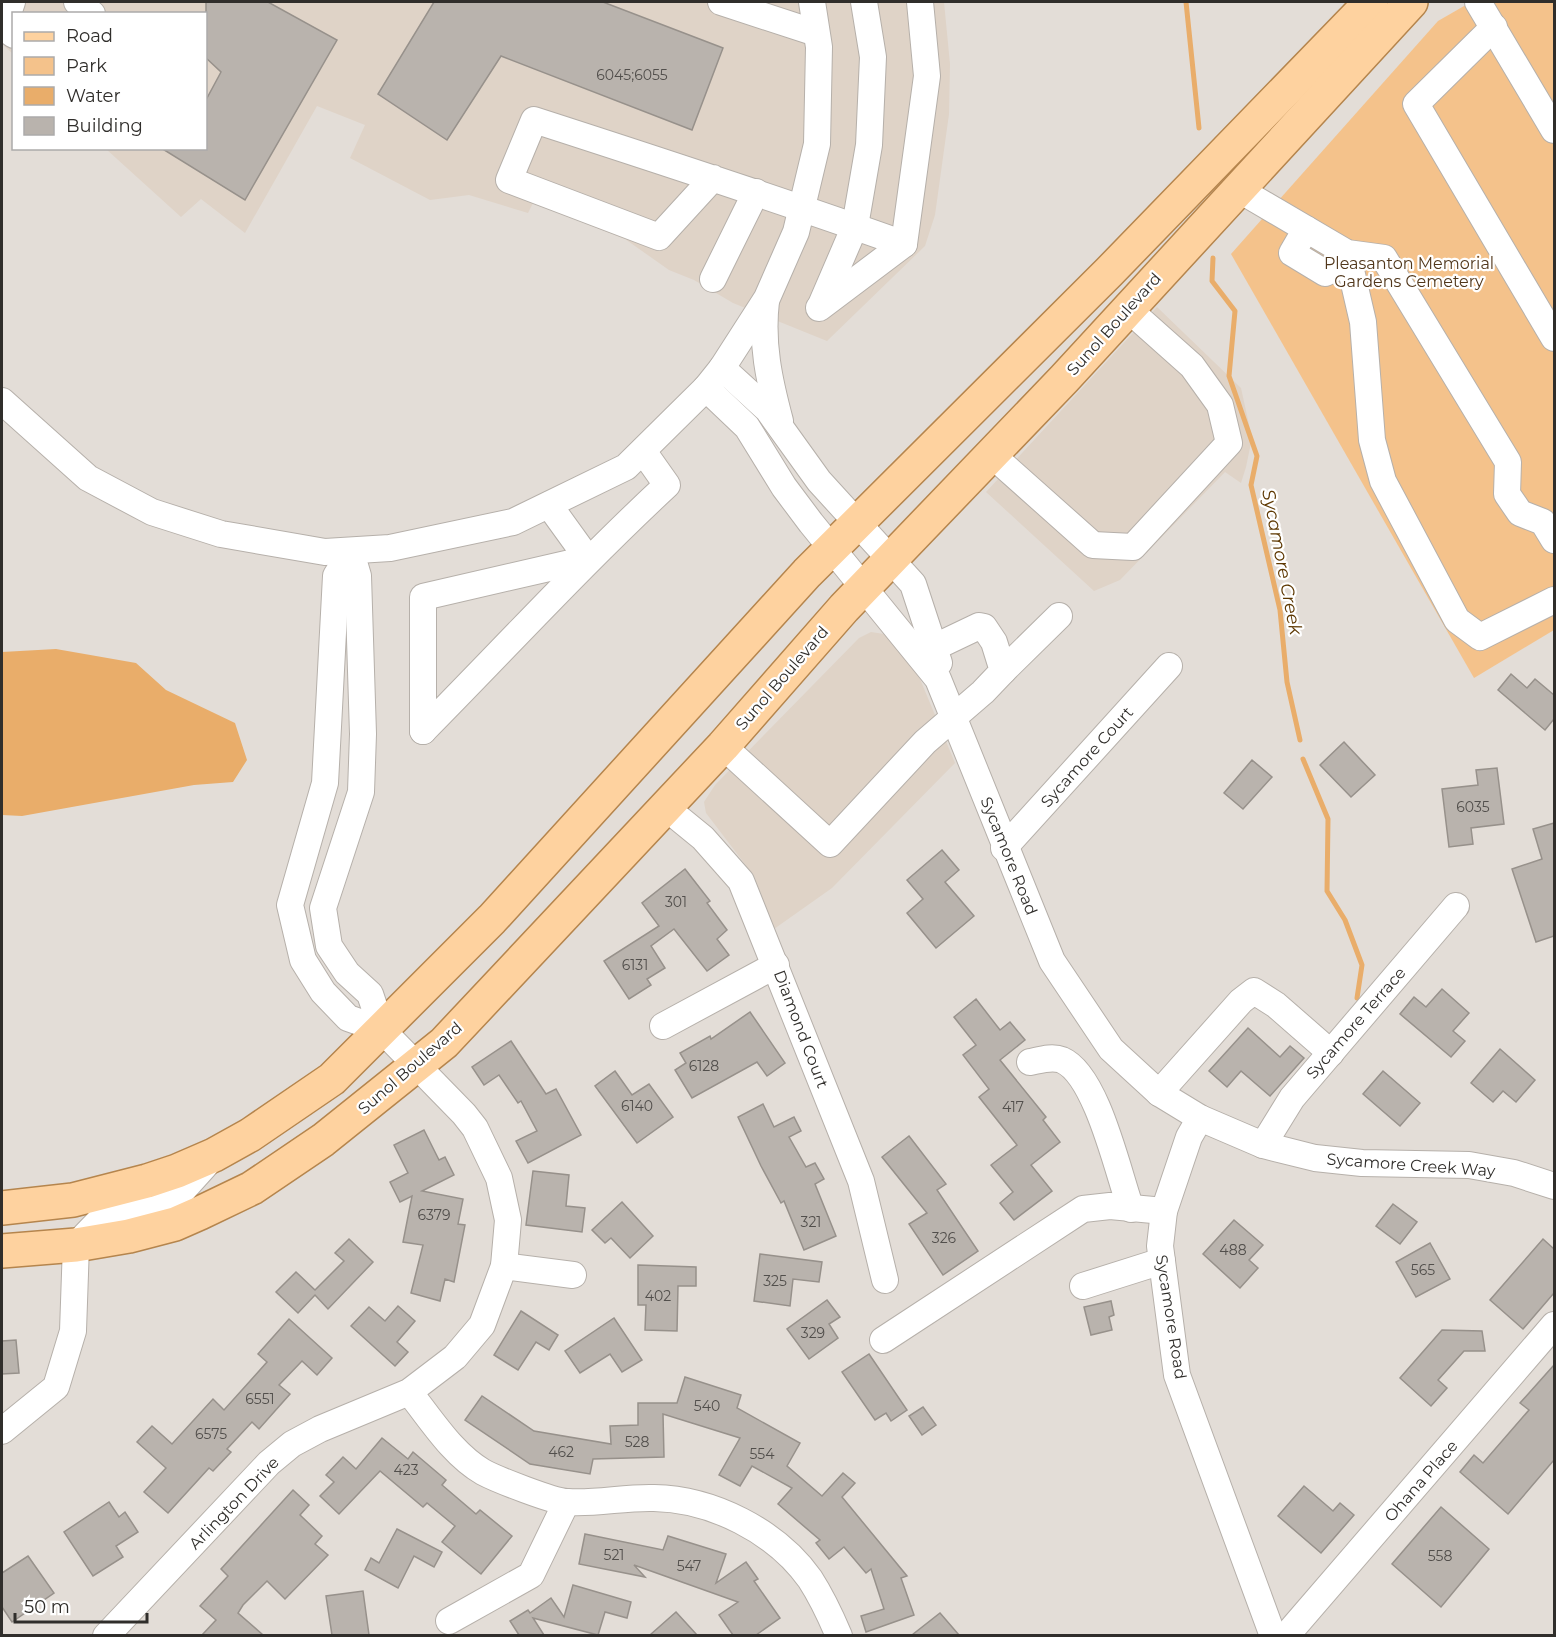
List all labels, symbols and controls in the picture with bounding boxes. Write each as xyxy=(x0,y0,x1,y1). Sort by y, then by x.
legend xyxy=(12,12,207,150)
text: Road xyxy=(66,25,113,47)
text: Park xyxy=(66,55,107,77)
house number: 6045;6055 xyxy=(596,66,668,84)
text: Water xyxy=(66,85,121,107)
text: Building xyxy=(66,115,143,137)
park label: Pleasanton Memorial Gardens Cemetery xyxy=(1324,254,1494,291)
street label: Sunol Boulevard xyxy=(1063,269,1165,379)
water label: Sycamore Creek xyxy=(1257,487,1307,638)
street label: Sunol Boulevard xyxy=(732,622,832,734)
street label: Sycamore Court xyxy=(1037,702,1137,811)
street label: Sycamore Road xyxy=(977,794,1041,918)
house number: 6035 xyxy=(1456,798,1490,816)
house number: 301 xyxy=(665,893,687,911)
house number: 6131 xyxy=(622,956,648,974)
street label: Sycamore Terrace xyxy=(1302,963,1410,1083)
street label: Diamond Court xyxy=(770,967,832,1091)
street label: Sunol Boulevard xyxy=(354,1018,466,1118)
house number: 6128 xyxy=(689,1057,719,1075)
house number: 6140 xyxy=(621,1097,653,1115)
house number: 417 xyxy=(1002,1098,1024,1116)
street label: Sycamore Creek Way xyxy=(1326,1150,1496,1180)
house number: 6379 xyxy=(417,1206,451,1224)
house number: 321 xyxy=(801,1213,821,1231)
house number: 326 xyxy=(932,1229,957,1247)
house number: 488 xyxy=(1219,1241,1247,1259)
street label: Sycamore Road xyxy=(1152,1253,1190,1381)
house number: 565 xyxy=(1411,1261,1435,1279)
house number: 325 xyxy=(763,1272,787,1290)
house number: 402 xyxy=(645,1287,671,1305)
house number: 329 xyxy=(801,1324,825,1342)
house number: 6551 xyxy=(245,1390,275,1408)
house number: 540 xyxy=(694,1397,720,1415)
house number: 6575 xyxy=(195,1425,227,1443)
house number: 528 xyxy=(625,1433,649,1451)
street label: Ohana Place xyxy=(1380,1436,1462,1526)
house number: 462 xyxy=(548,1443,574,1461)
house number: 554 xyxy=(749,1445,775,1463)
street label: Arlington Drive xyxy=(185,1453,283,1553)
house number: 423 xyxy=(393,1461,419,1479)
house number: 521 xyxy=(604,1546,624,1564)
house number: 558 xyxy=(1428,1547,1452,1565)
house number: 547 xyxy=(677,1557,701,1575)
scale bar xyxy=(15,1586,147,1624)
text: 50 m xyxy=(24,1596,70,1618)

